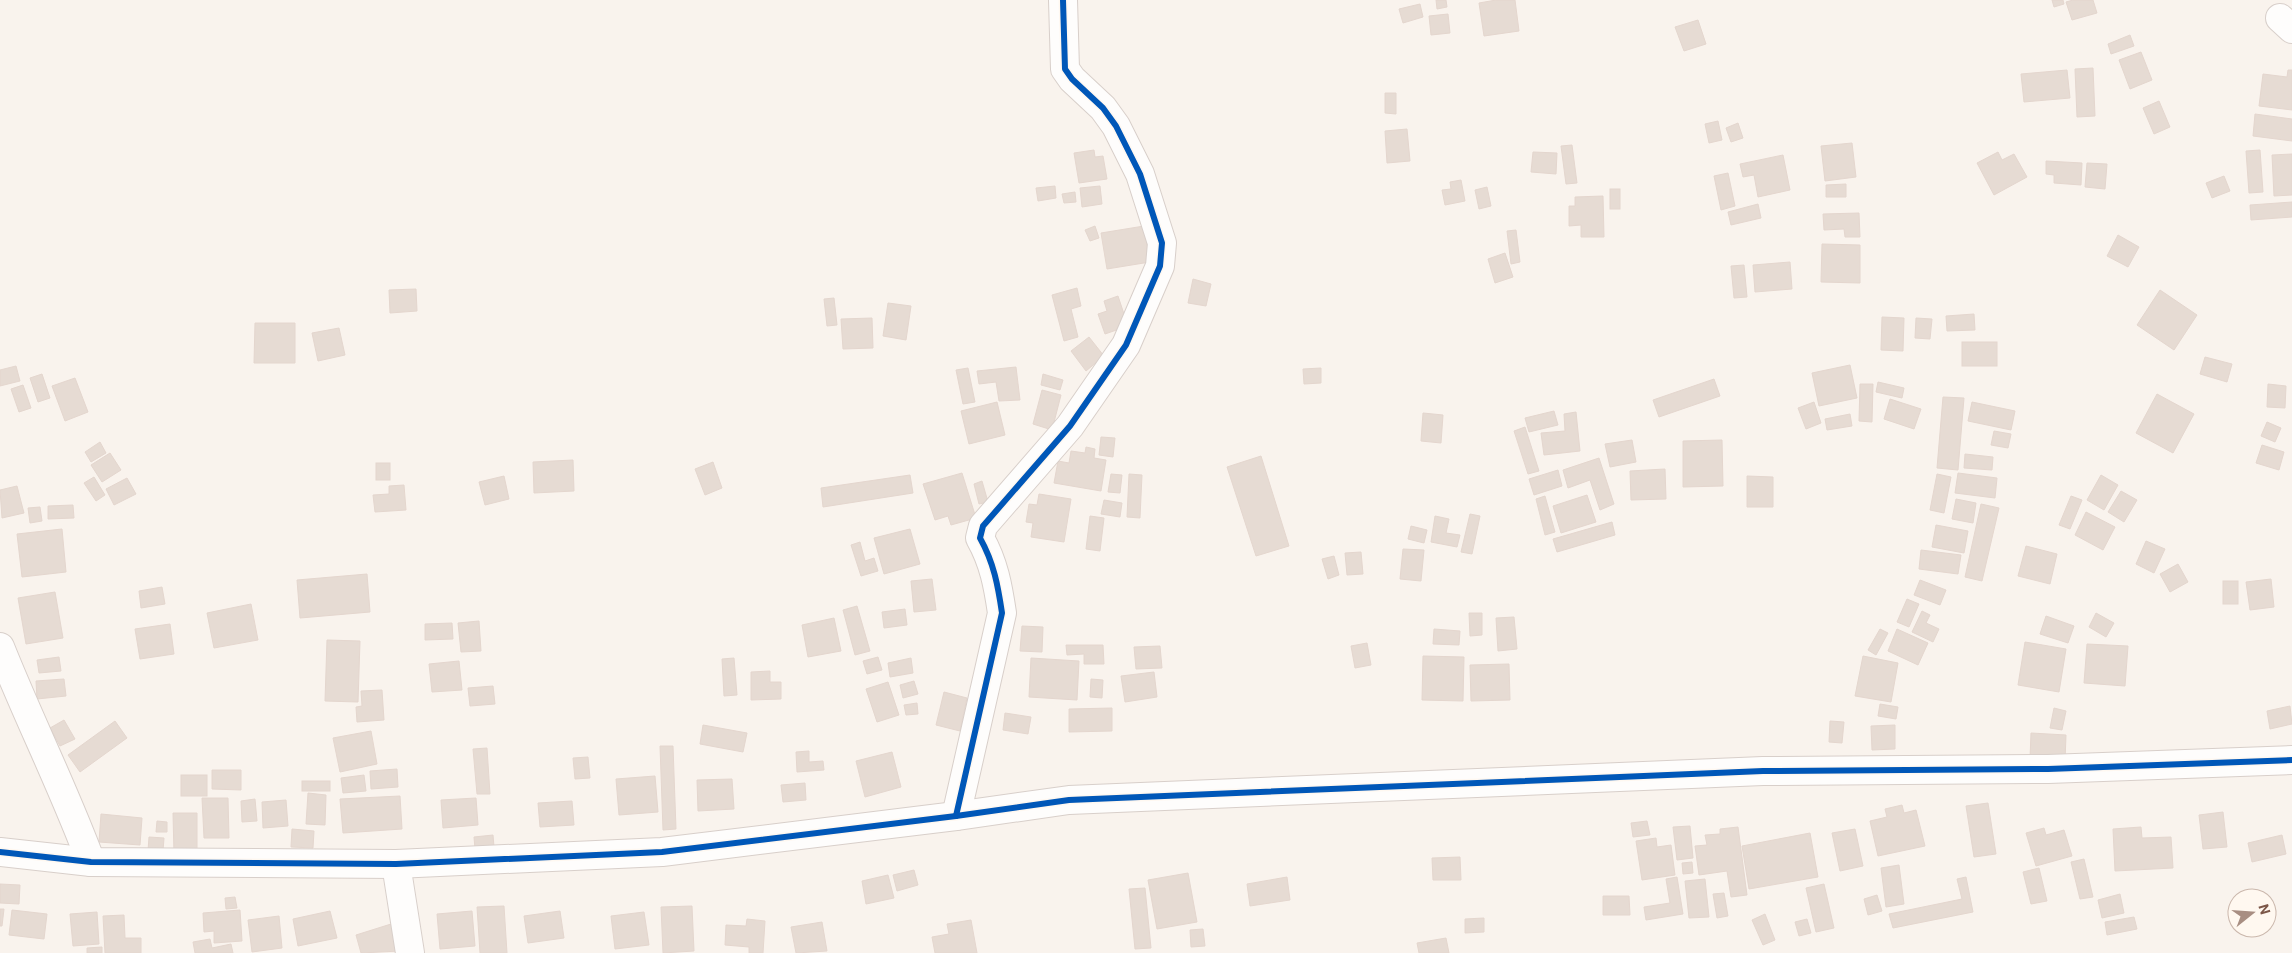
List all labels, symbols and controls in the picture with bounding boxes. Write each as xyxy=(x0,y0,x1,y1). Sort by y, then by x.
north arrow xyxy=(2227,888,2277,938)
text: N xyxy=(2255,902,2274,916)

